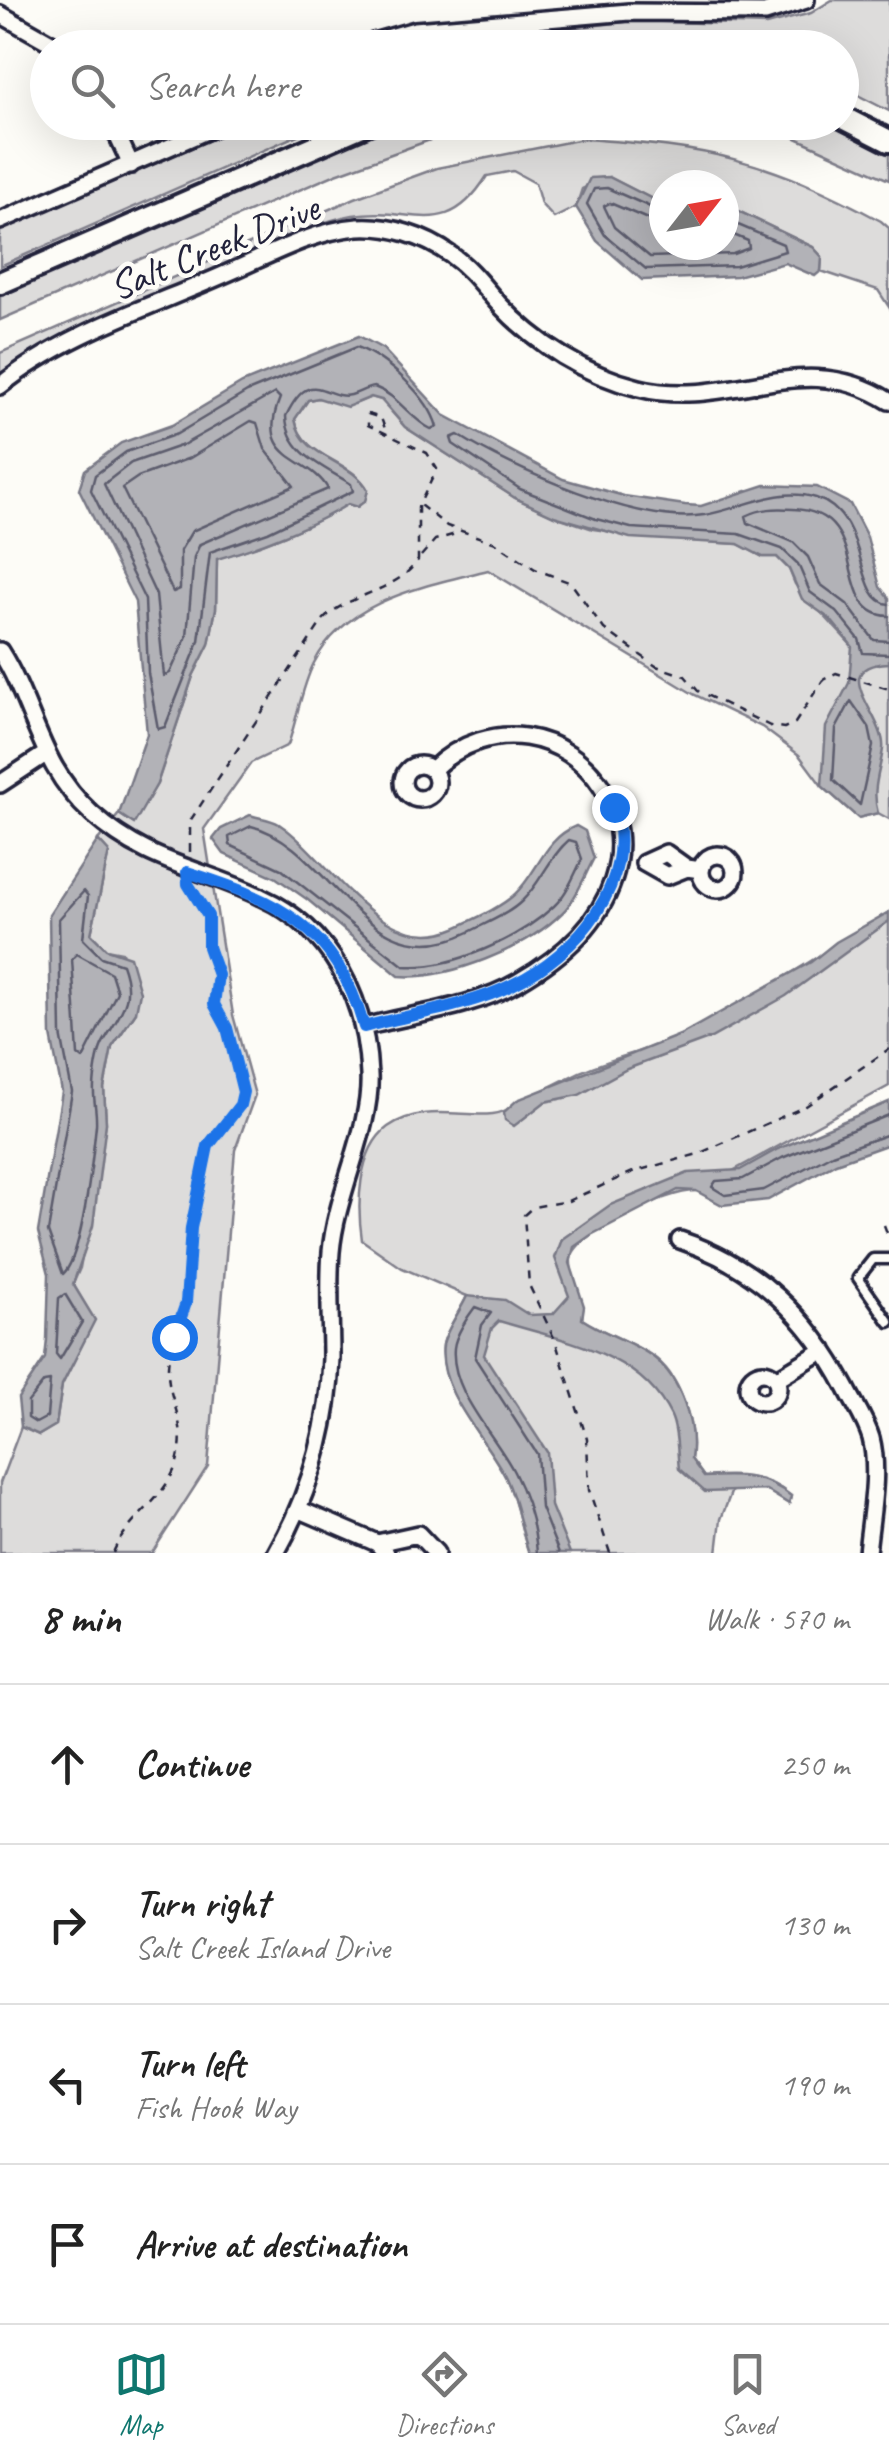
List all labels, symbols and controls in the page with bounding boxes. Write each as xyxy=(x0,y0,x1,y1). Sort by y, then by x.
search box xyxy=(30,30,859,140)
icon: search xyxy=(65,58,120,113)
text: Search here xyxy=(145,62,300,109)
north arrow xyxy=(649,170,739,260)
street label: Salt Creek Drive xyxy=(102,181,329,312)
route end xyxy=(592,785,638,831)
route start xyxy=(152,1315,198,1361)
text: 8 min xyxy=(40,1592,120,1645)
text: Walk · 570 m xyxy=(705,1598,849,1639)
icon: ahead xyxy=(40,1737,95,1792)
text: Continue xyxy=(135,1741,249,1788)
text: 250 m xyxy=(780,1744,849,1785)
text: Turn right xyxy=(135,1880,269,1927)
icon: right xyxy=(40,1897,95,1952)
text: 130 m xyxy=(780,1904,849,1945)
text: Salt Creek Island Drive xyxy=(135,1927,390,1968)
text: Turn left xyxy=(135,2040,245,2087)
icon: left xyxy=(40,2057,95,2112)
text: 190 m xyxy=(780,2064,849,2105)
text: Fish Hook Way xyxy=(135,2087,296,2128)
icon: arrive xyxy=(40,2217,95,2272)
text: Arrive at destination xyxy=(135,2221,407,2268)
tab: Map xyxy=(114,2347,169,2442)
tab: Directions xyxy=(396,2347,493,2442)
tab: Saved xyxy=(720,2347,775,2442)

